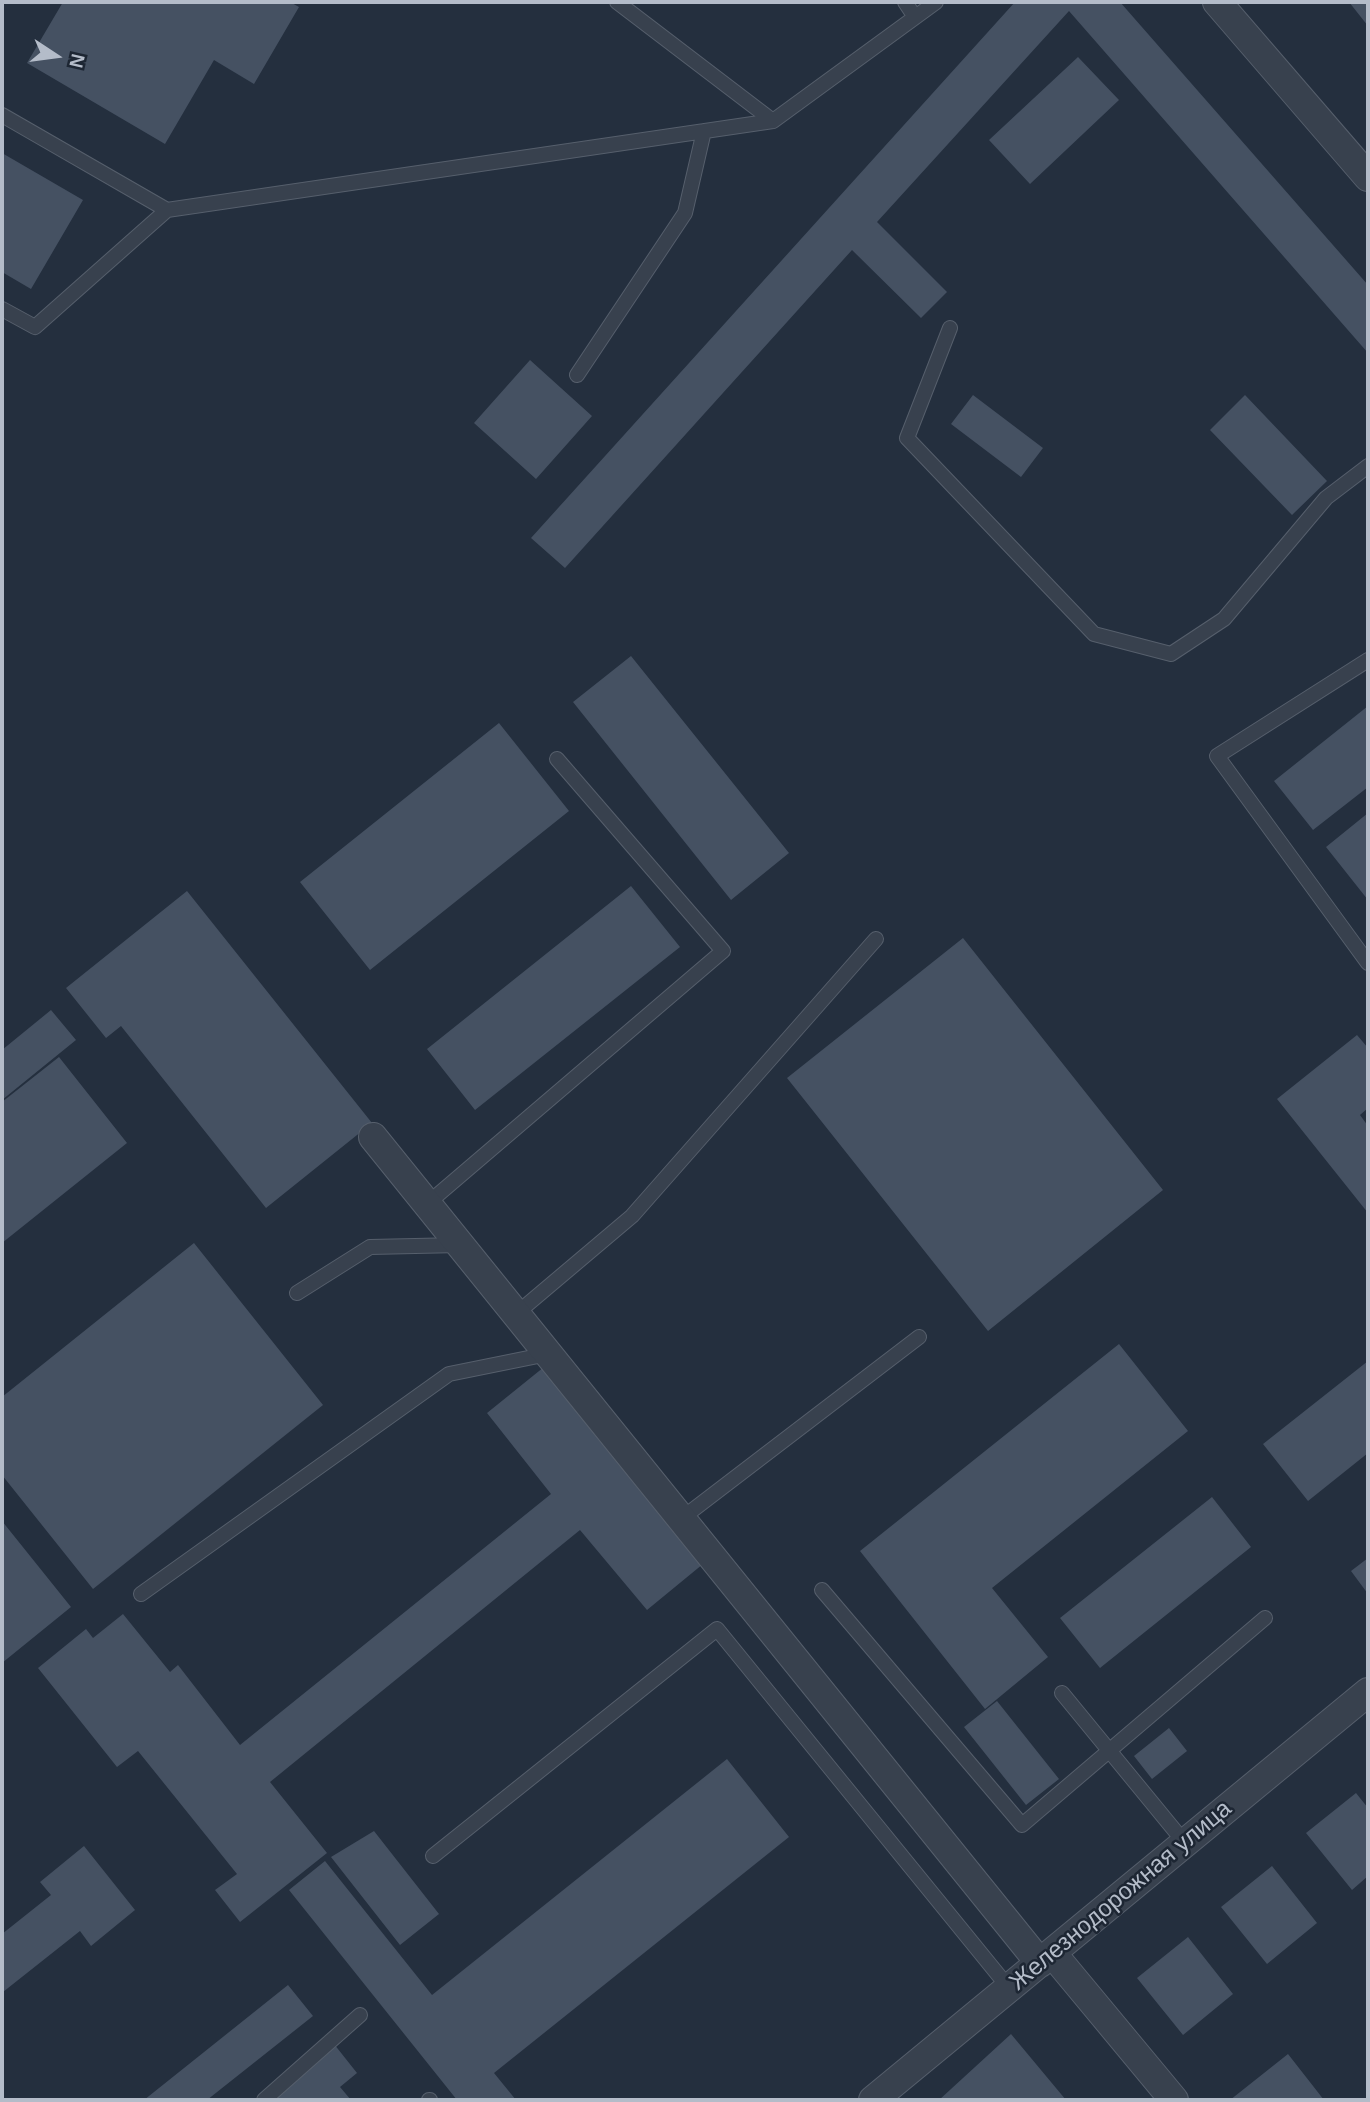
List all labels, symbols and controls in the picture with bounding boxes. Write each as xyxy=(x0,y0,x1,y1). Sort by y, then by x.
north arrow xyxy=(21,21,91,91)
text: N xyxy=(65,52,89,70)
street label: Железнодорожная улица xyxy=(1004,1795,1238,1997)

